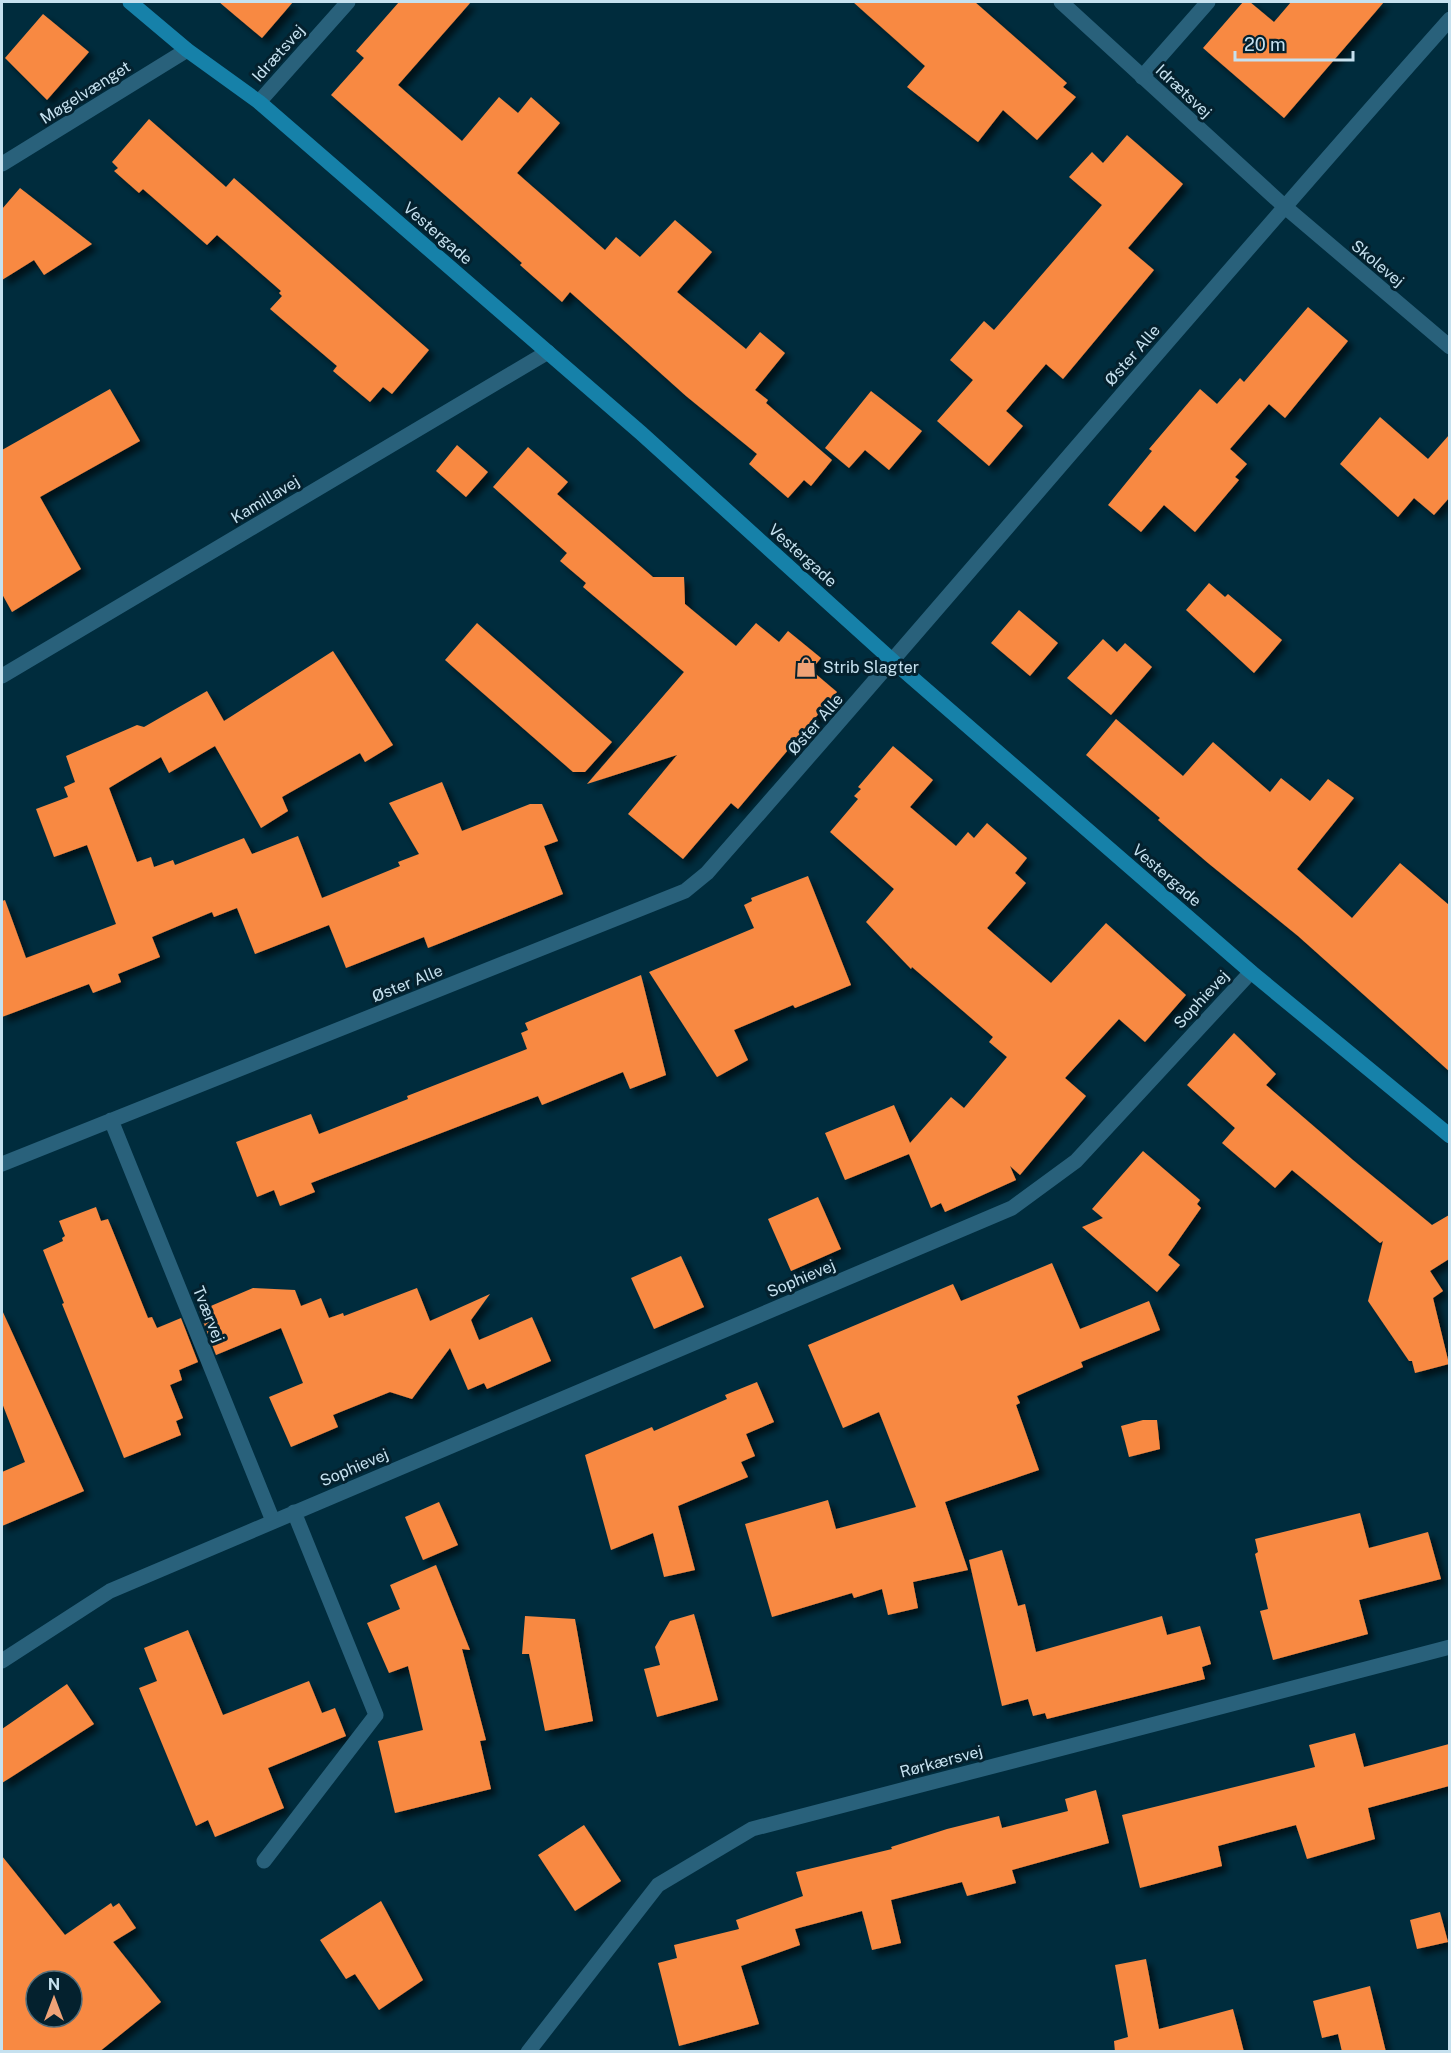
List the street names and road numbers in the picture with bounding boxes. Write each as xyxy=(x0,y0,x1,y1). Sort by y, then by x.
street label: Idrætsvej xyxy=(248,21,309,86)
street label: Møgelvænget xyxy=(37,57,134,128)
street label: Idrætsvej xyxy=(1152,61,1216,122)
street label: Vestergade xyxy=(399,198,476,268)
street label: Skolevej xyxy=(1347,236,1408,291)
street label: Øster Alle xyxy=(1101,321,1164,390)
street label: Kamillavej xyxy=(228,472,303,527)
street label: Vestergade xyxy=(765,520,841,591)
street label: Øster Alle xyxy=(784,690,847,759)
street label: Vestergade xyxy=(1128,840,1205,910)
street label: Øster Alle xyxy=(369,961,445,1006)
street label: Sophievej xyxy=(1170,966,1233,1032)
street label: Sophievej xyxy=(764,1256,838,1301)
street label: Tværvej xyxy=(189,1283,228,1345)
street label: Sophievej xyxy=(317,1445,391,1490)
street label: Rørkærsvej xyxy=(898,1741,985,1782)

